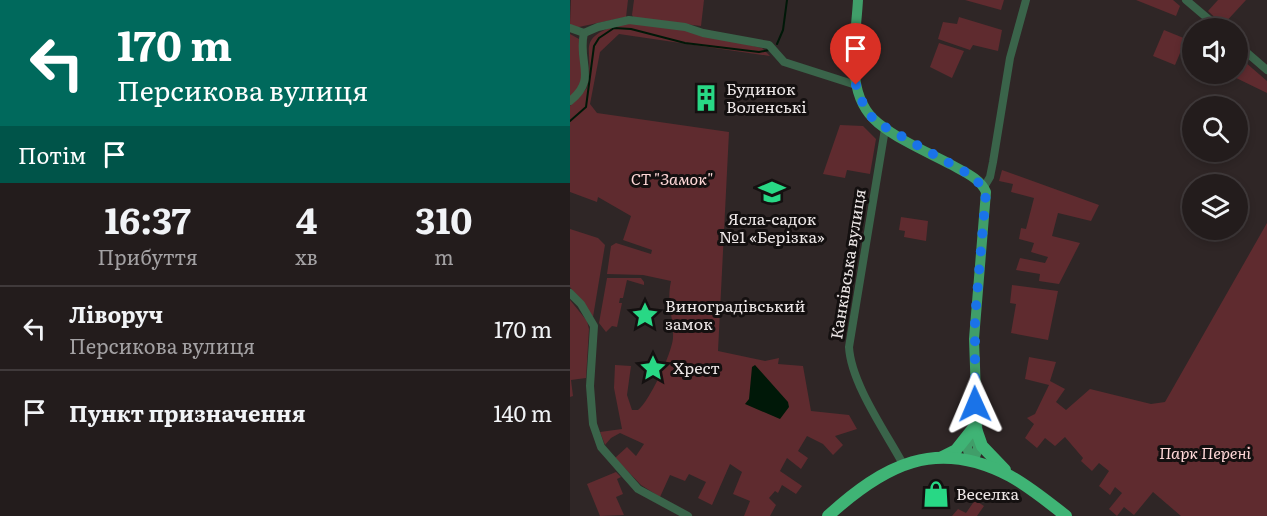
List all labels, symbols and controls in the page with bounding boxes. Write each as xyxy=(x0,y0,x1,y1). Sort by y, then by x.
text: 170 m xyxy=(117,12,232,74)
map controls xyxy=(1182,18,1248,240)
button: sound xyxy=(1182,18,1248,84)
pin xyxy=(830,23,881,85)
icon: left xyxy=(18,24,96,102)
icon: arrive xyxy=(839,32,872,65)
text: Персикова вулиця xyxy=(117,69,368,109)
place label: Будинок Воленські xyxy=(726,76,807,118)
building icon: Будинок Воленські xyxy=(691,83,721,113)
button: search xyxy=(1182,96,1248,162)
text: Потім xyxy=(18,138,86,171)
icon: arrive xyxy=(98,138,131,171)
park label: СТ "Замок" xyxy=(631,166,713,190)
button: layers xyxy=(1182,174,1248,240)
school or university icon: Ясла-садок №1 «Берізка» xyxy=(757,177,787,207)
street label: Канківська вулиця xyxy=(823,187,871,341)
text: 16:37 xyxy=(104,192,191,245)
text: 4 xyxy=(296,192,317,245)
text: 310 xyxy=(415,192,472,245)
place label: Ясла-садок №1 «Берізка» xyxy=(719,206,825,248)
text: Прибуття xyxy=(98,241,198,271)
text: хв xyxy=(295,241,318,271)
text: m xyxy=(434,241,454,271)
place label: Виноградівський замок xyxy=(665,293,805,335)
text: Ліворуч xyxy=(69,297,163,330)
place icon: Виноградівський замок xyxy=(630,300,660,330)
icon: left xyxy=(18,312,51,345)
text: 170 m xyxy=(494,312,552,345)
text: Персикова вулиця xyxy=(69,330,255,360)
place icon: Хрест xyxy=(638,353,668,383)
place label: Хрест xyxy=(673,355,720,379)
position arrow xyxy=(943,372,1007,436)
icon: arrive xyxy=(18,396,51,429)
text: Пункт призначення xyxy=(69,396,306,429)
text: 140 m xyxy=(493,396,552,429)
park label: Парк Перені xyxy=(1159,440,1251,464)
shop icon: Веселка xyxy=(921,479,951,509)
place label: Веселка xyxy=(956,481,1019,505)

